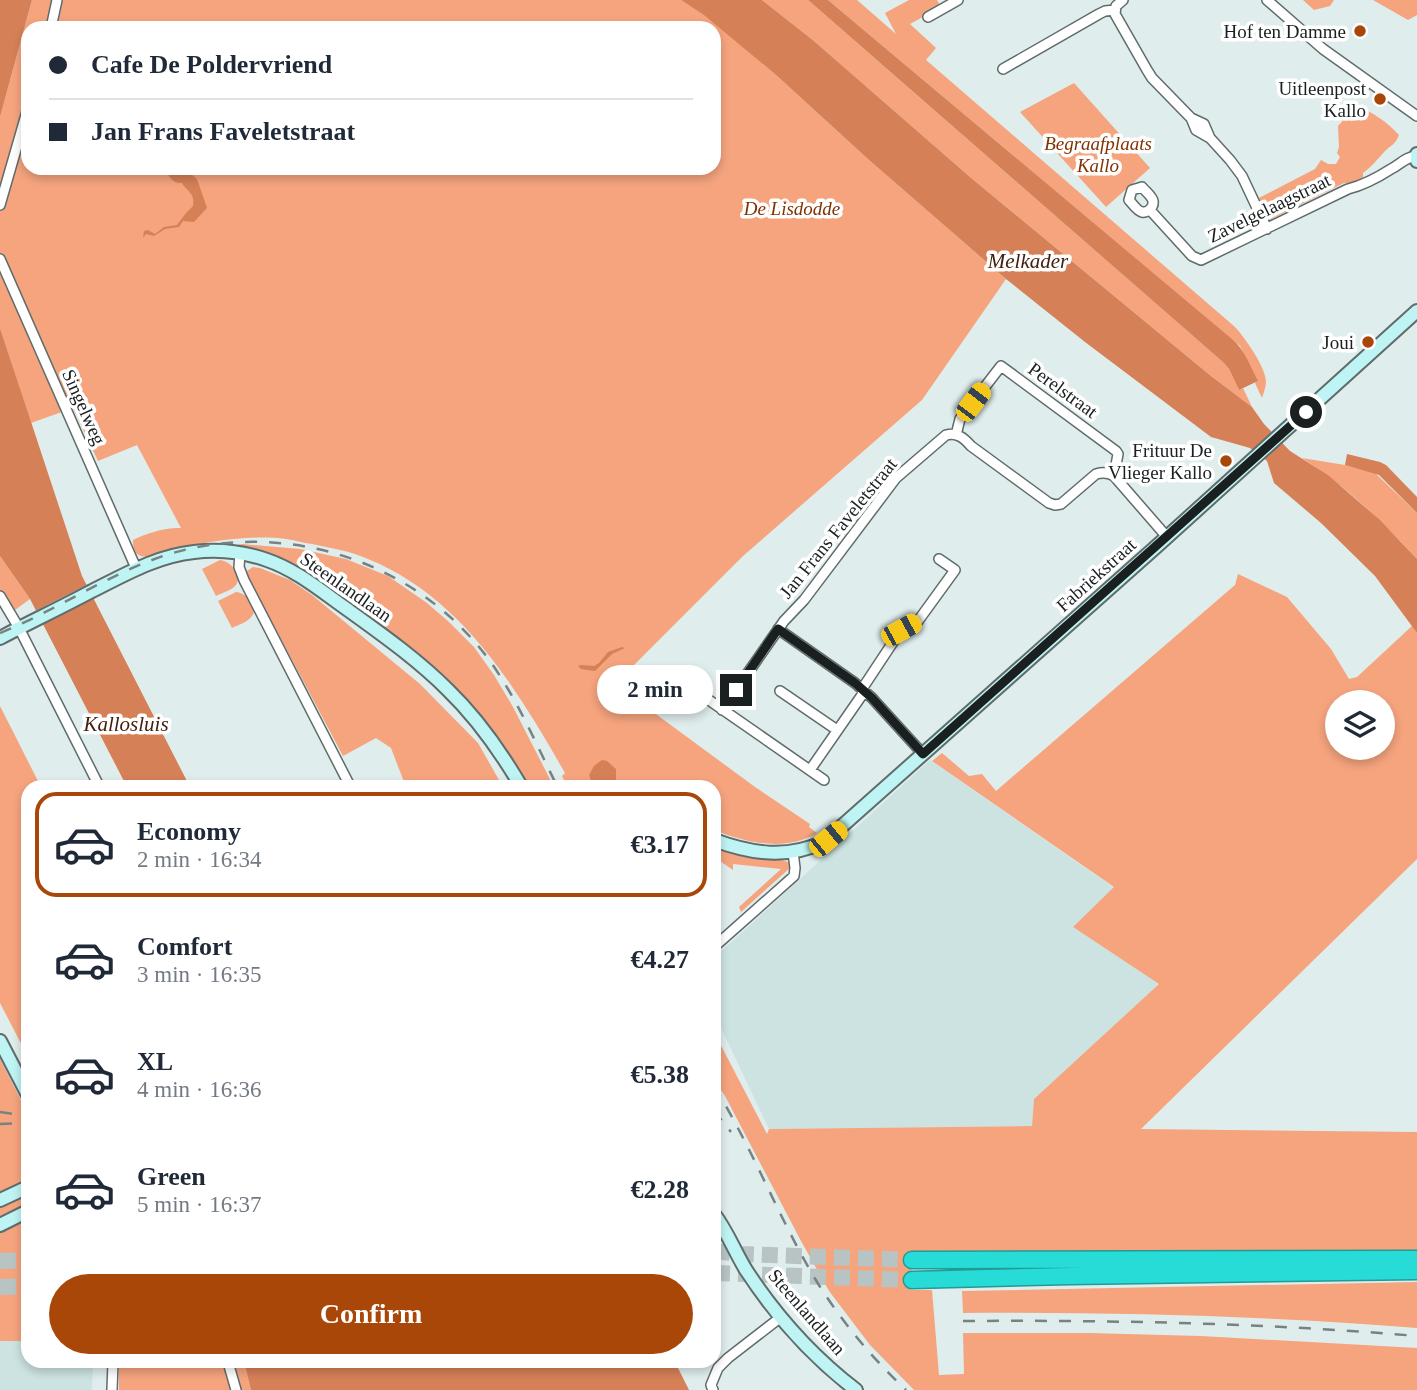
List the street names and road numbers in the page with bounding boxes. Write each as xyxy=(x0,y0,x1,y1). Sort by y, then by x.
street label: Zavelgelaagstraat xyxy=(1204,169,1334,247)
street label: Perelstraat xyxy=(1024,358,1102,422)
street label: Singelweg xyxy=(58,366,110,448)
street label: Jan Frans Faveletstraat xyxy=(775,453,901,602)
street label: Fabriekstraat xyxy=(1052,534,1140,616)
street label: Steenlandlaan xyxy=(296,548,396,626)
street label: Steenlandlaan xyxy=(764,1265,850,1359)

